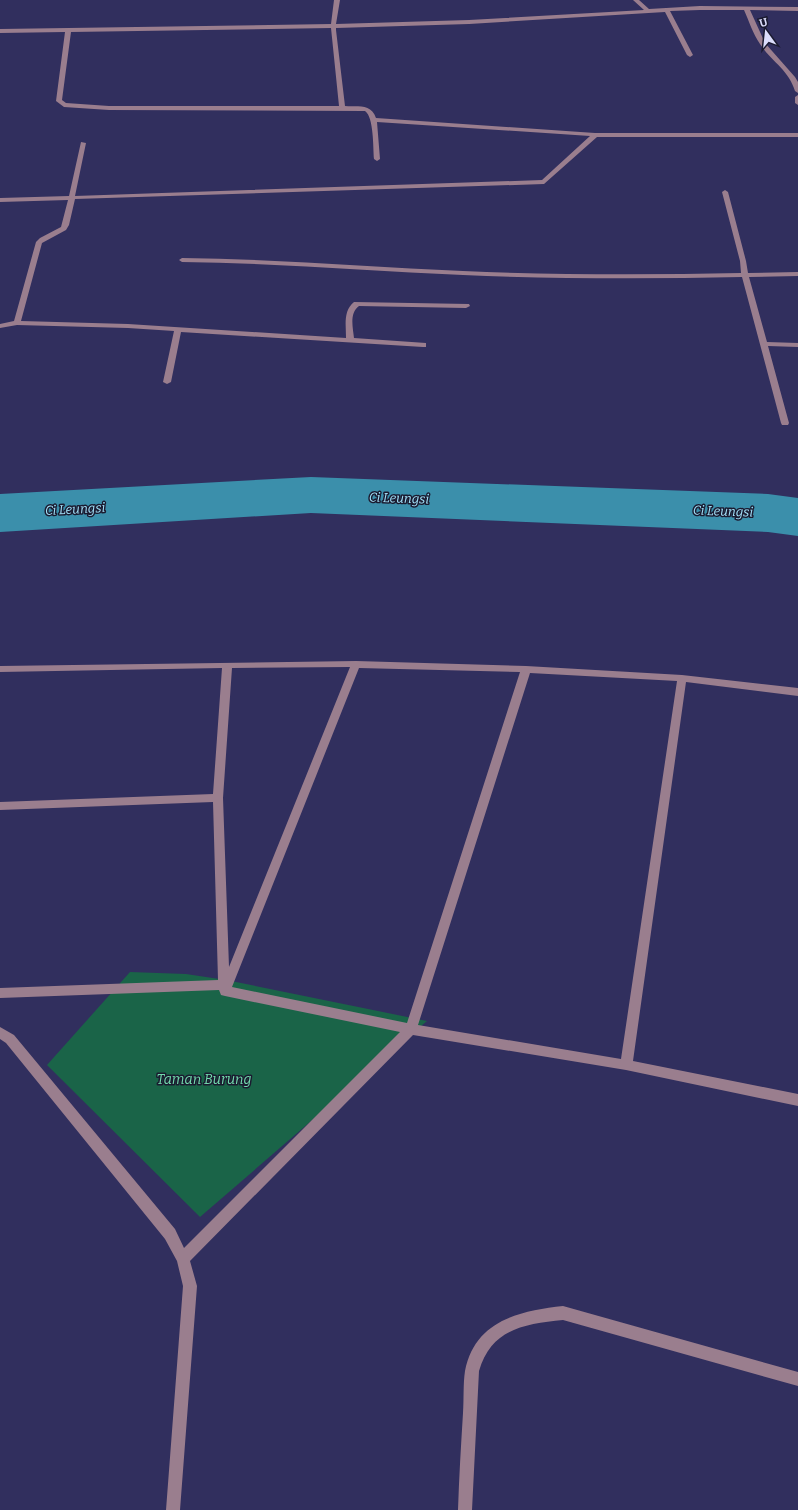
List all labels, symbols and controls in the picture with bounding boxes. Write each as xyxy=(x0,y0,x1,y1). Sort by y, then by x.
north arrow xyxy=(746,12,786,52)
text: U xyxy=(758,15,769,30)
water label: Ci Leungsi xyxy=(369,489,430,507)
water label: Ci Leungsi xyxy=(45,500,106,518)
water label: Ci Leungsi xyxy=(693,502,754,520)
park label: Taman Burung xyxy=(156,1071,252,1088)

